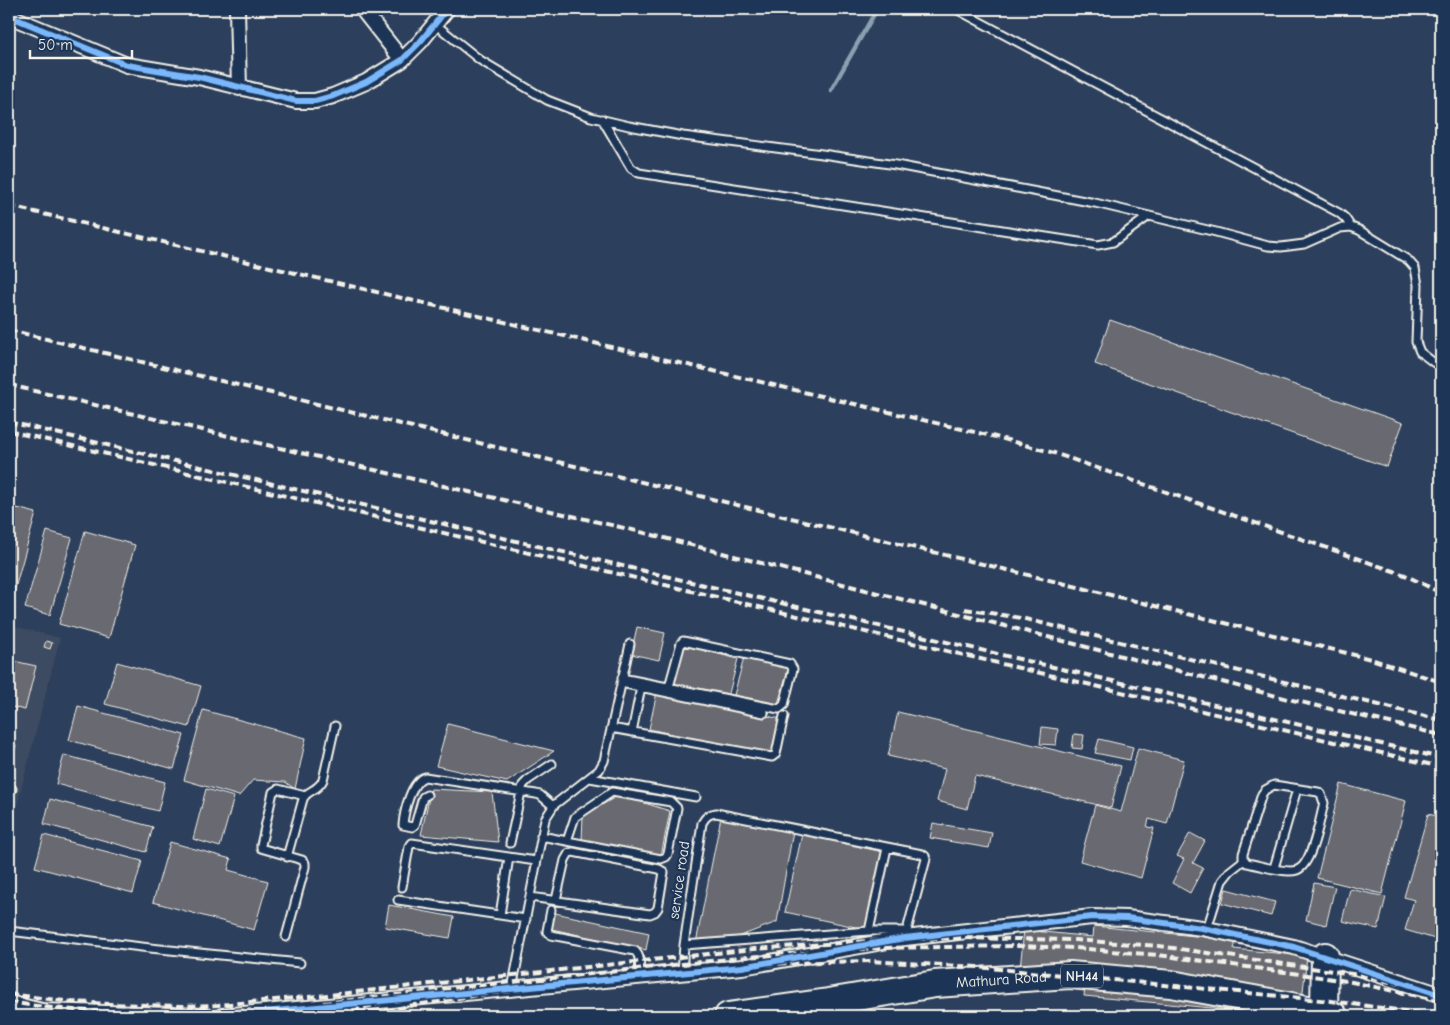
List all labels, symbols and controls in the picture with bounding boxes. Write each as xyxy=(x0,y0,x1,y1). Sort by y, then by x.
scale bar xyxy=(30,28,132,60)
text: 50 m xyxy=(38,36,73,54)
street label: service road xyxy=(665,840,693,920)
road number: NH44 xyxy=(1061,964,1103,988)
street label: Mathura Road xyxy=(955,968,1047,992)

